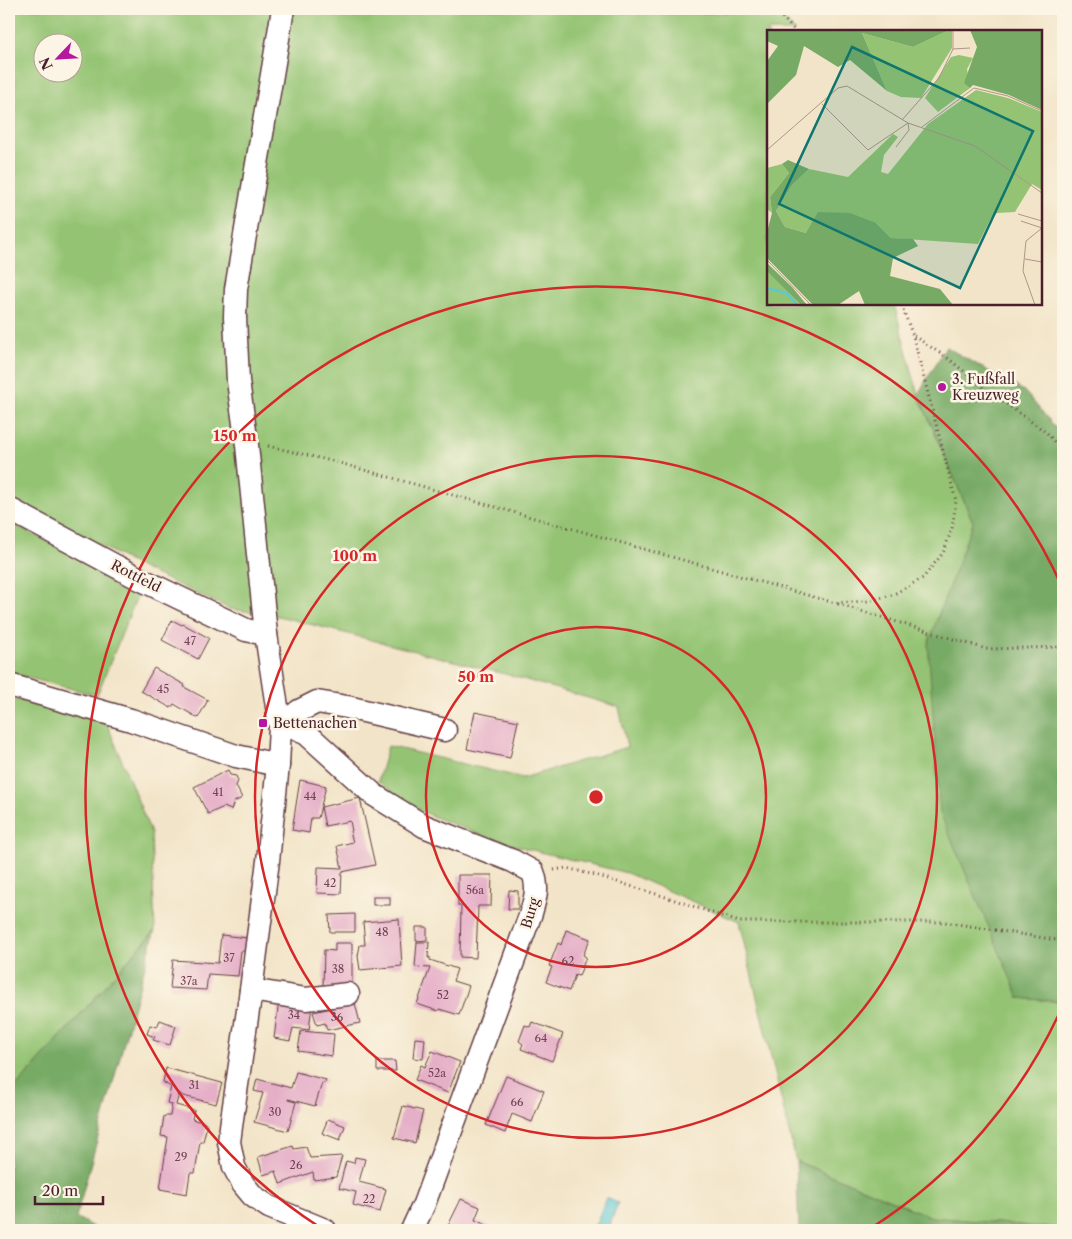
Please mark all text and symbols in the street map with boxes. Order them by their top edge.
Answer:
inset map [767,30,1042,305]
north arrow [32,32,82,82]
text: N [35,54,57,73]
place label: 3. Fußfall Kreuzweg [952,370,1019,404]
marker: 3. Fußfall Kreuzweg [936,381,948,393]
text: 150 m [213,426,257,445]
text: 100 m [333,546,377,565]
street label: Rottfeld [108,556,165,596]
house number: 47 [184,634,196,648]
text: 50 m [458,667,494,686]
house number: 45 [157,682,169,696]
place label: Bettenachen [273,714,357,732]
marker: Bettenachen [257,717,269,729]
house number: 41 [213,785,224,799]
centre of rings [587,788,605,806]
house number: 44 [304,789,316,803]
house number: 42 [324,876,336,890]
house number: 56a [466,883,484,897]
street label: Burg [517,895,543,931]
house number: 48 [376,925,388,939]
house number: 37 [223,951,235,965]
house number: 62 [562,954,574,968]
house number: 38 [332,962,344,976]
house number: 37a [180,974,198,988]
house number: 52 [437,988,449,1002]
house number: 34 [288,1008,300,1022]
house number: 36 [331,1010,344,1024]
house number: 64 [535,1031,547,1045]
house number: 52a [428,1066,446,1080]
house number: 31 [189,1078,200,1092]
house number: 66 [511,1095,524,1109]
house number: 30 [268,1105,282,1119]
house number: 29 [175,1150,187,1164]
house number: 26 [290,1158,303,1172]
scale bar [35,1174,102,1206]
text: 20 m [42,1181,78,1200]
house number: 22 [363,1192,375,1206]

